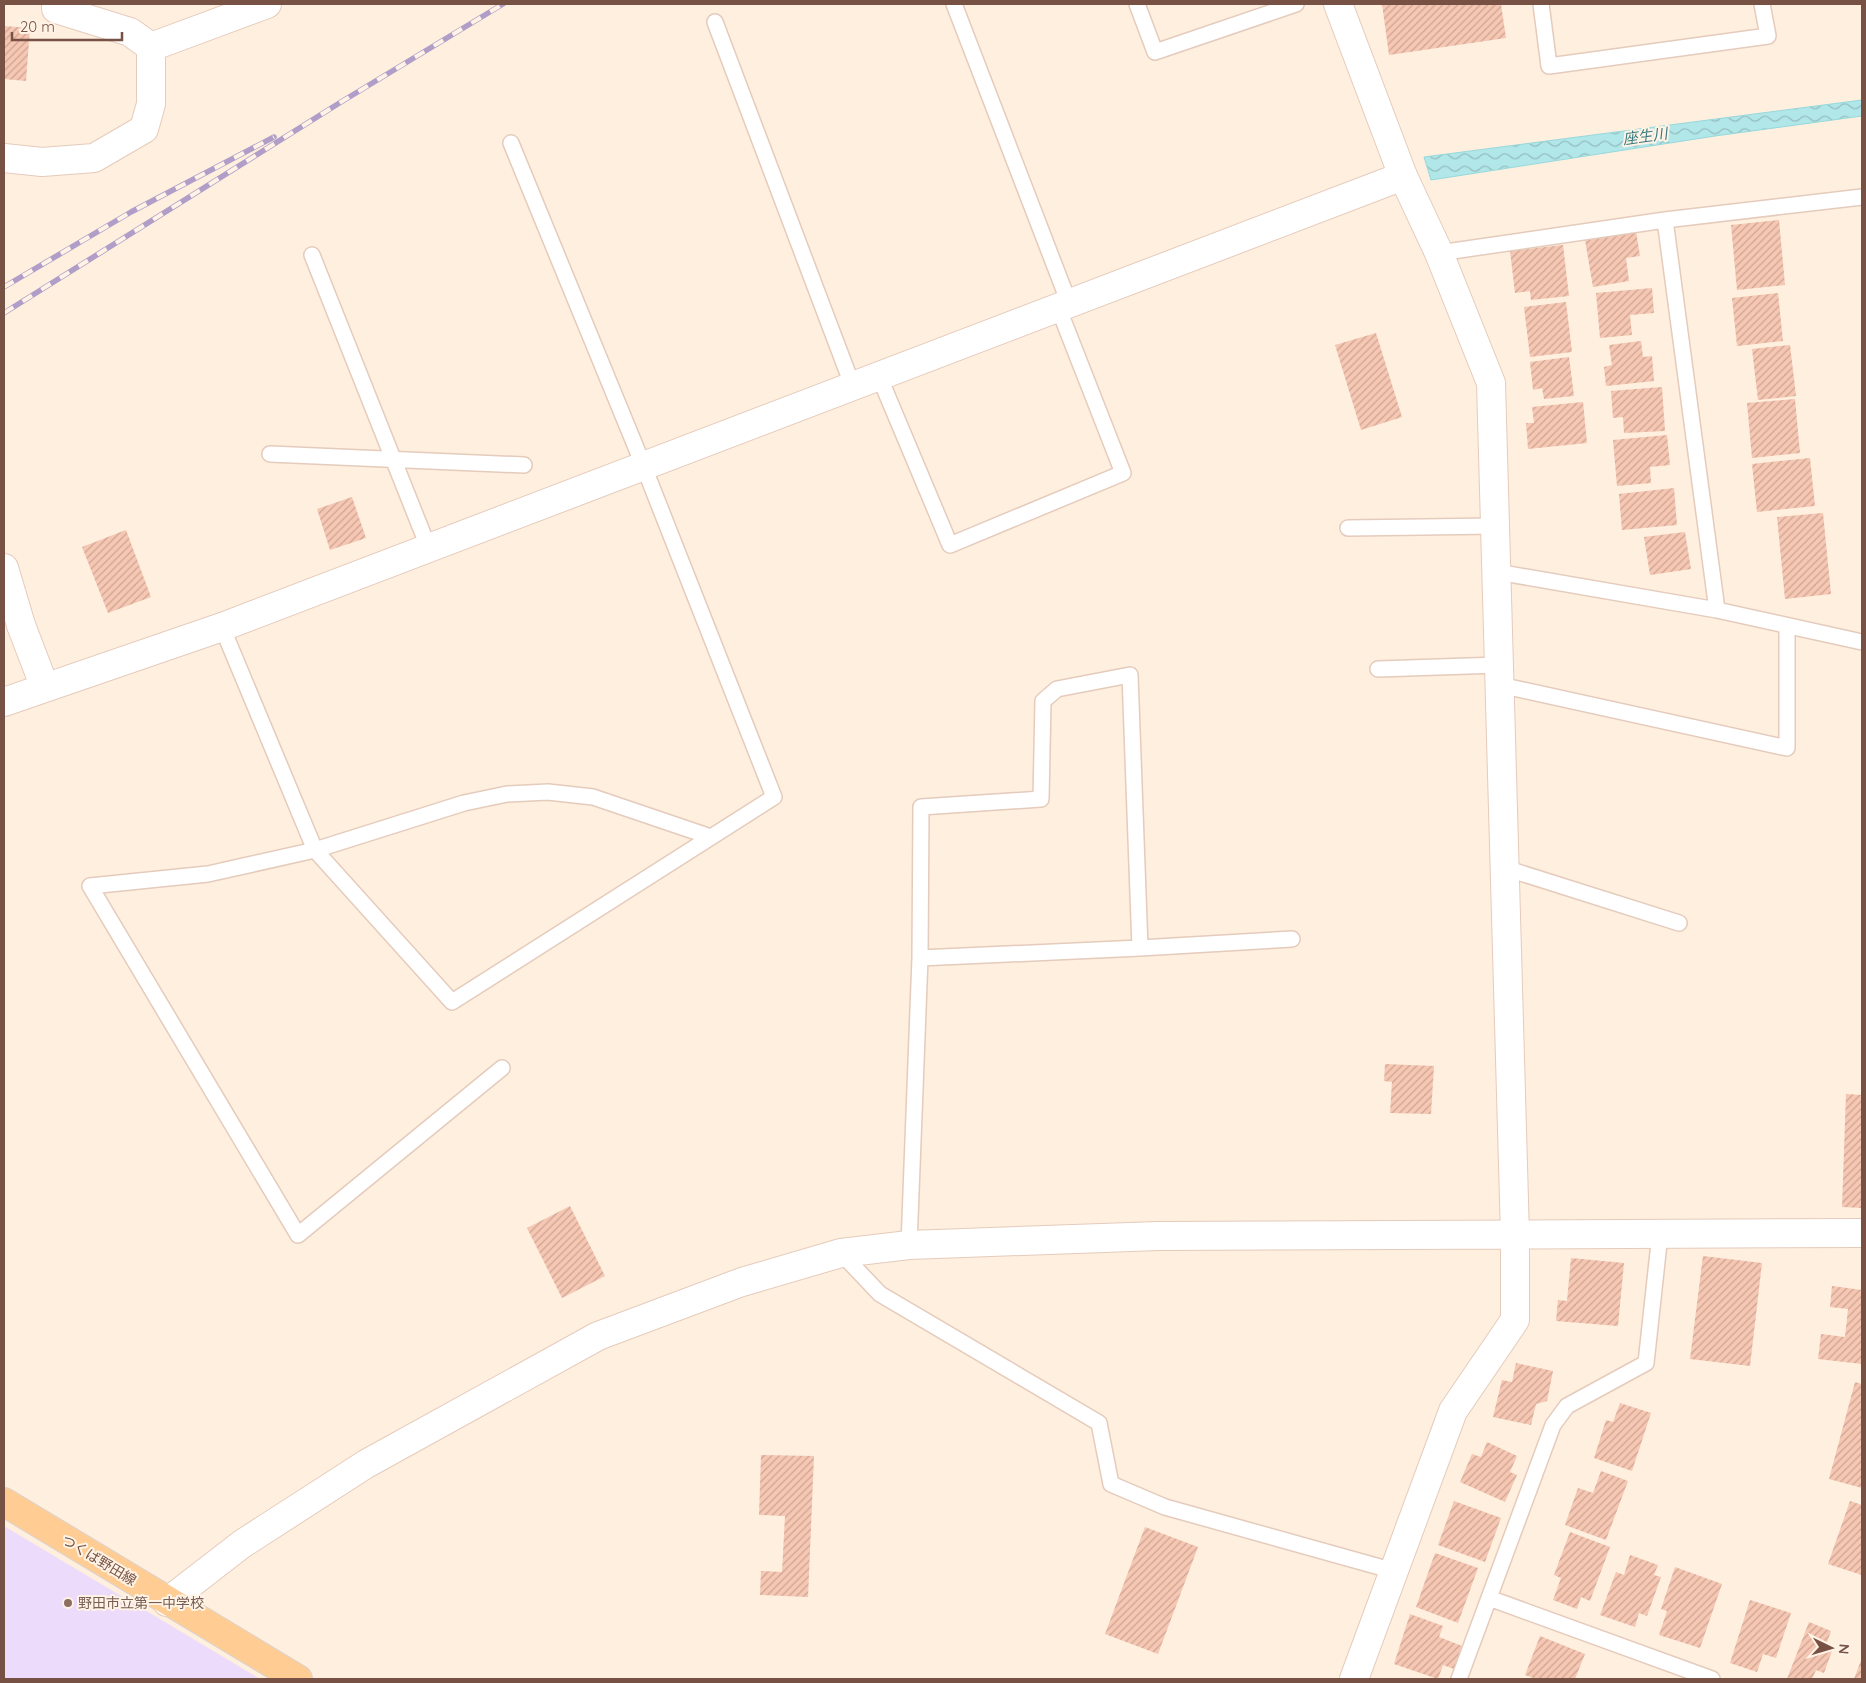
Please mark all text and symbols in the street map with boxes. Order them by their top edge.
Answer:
scale bar [12,10,122,42]
text: 20 m [20,17,55,36]
water label: 座生川 [1621,123,1671,149]
street label: つくば野田線 [58,1531,140,1589]
place label: 野田市立第一中学校 [78,1594,204,1612]
marker: 野田市立第一中学校 [62,1597,74,1609]
north arrow [1806,1623,1856,1673]
text: N [1835,1643,1853,1655]

